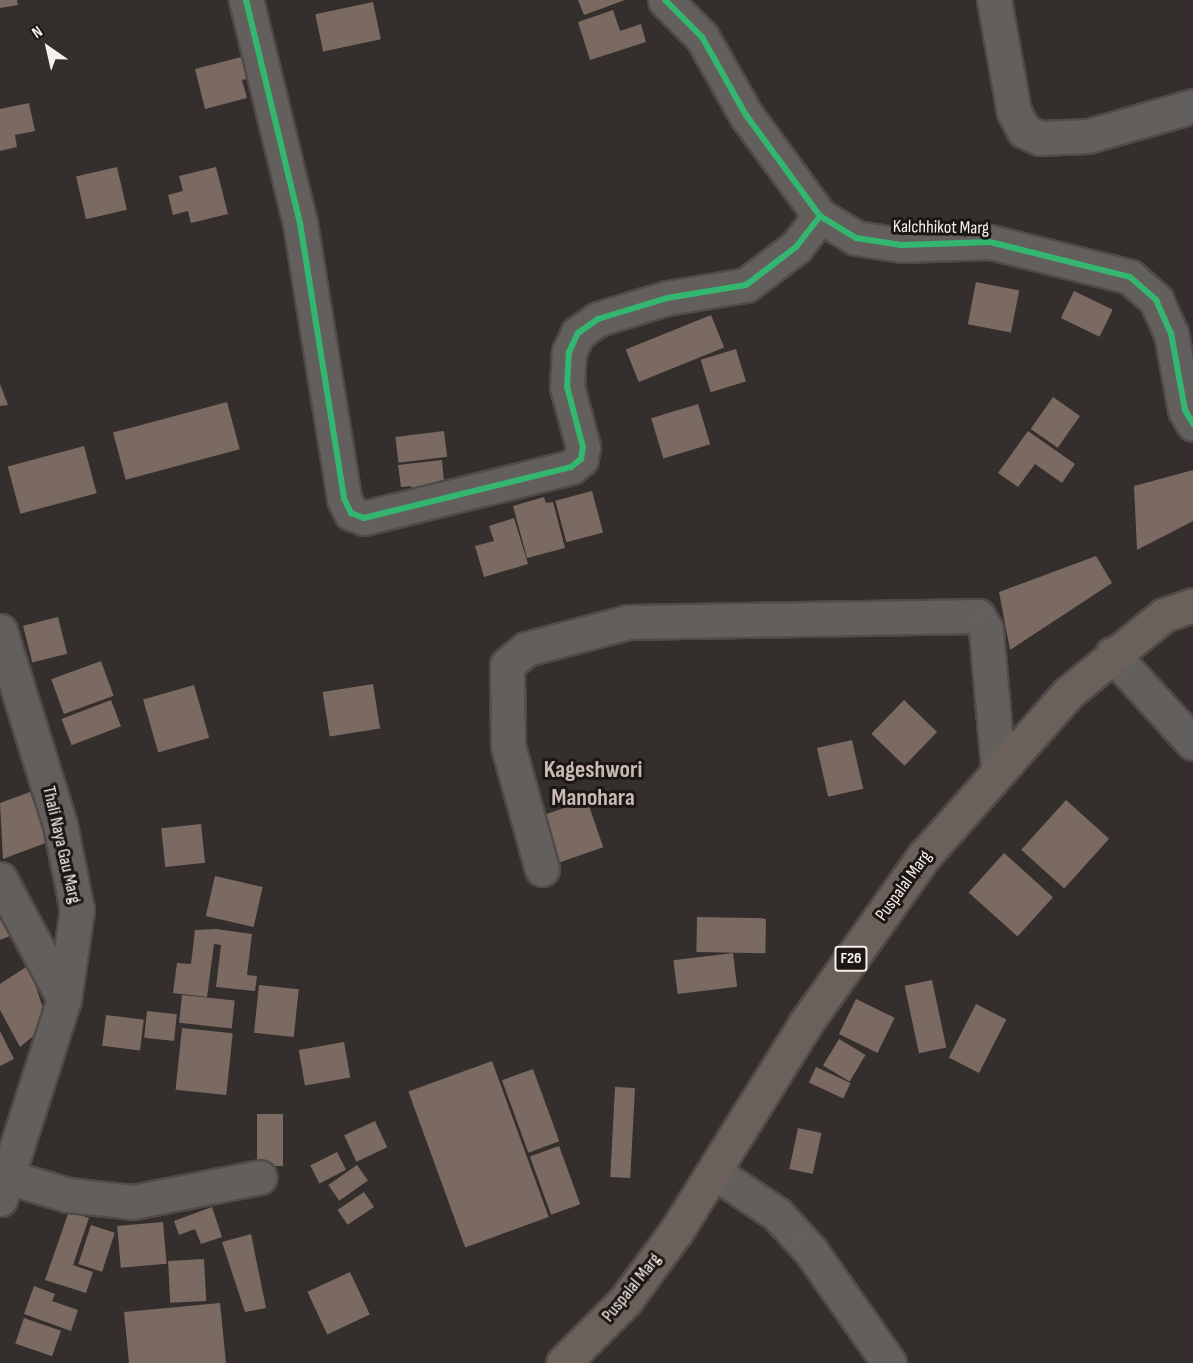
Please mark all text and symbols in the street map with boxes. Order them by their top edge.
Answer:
north arrow [18,18,78,78]
text: N [29,22,47,43]
street label: Kalchhikot Marg [893,216,989,240]
district label: Kageshwori Manohara [544,756,642,812]
street label: Thali Naya Gau Marg [37,784,85,906]
street label: Puspalal Marg [871,847,937,925]
road number: F26 [833,946,869,972]
street label: Puspalal Marg [598,1249,666,1327]

